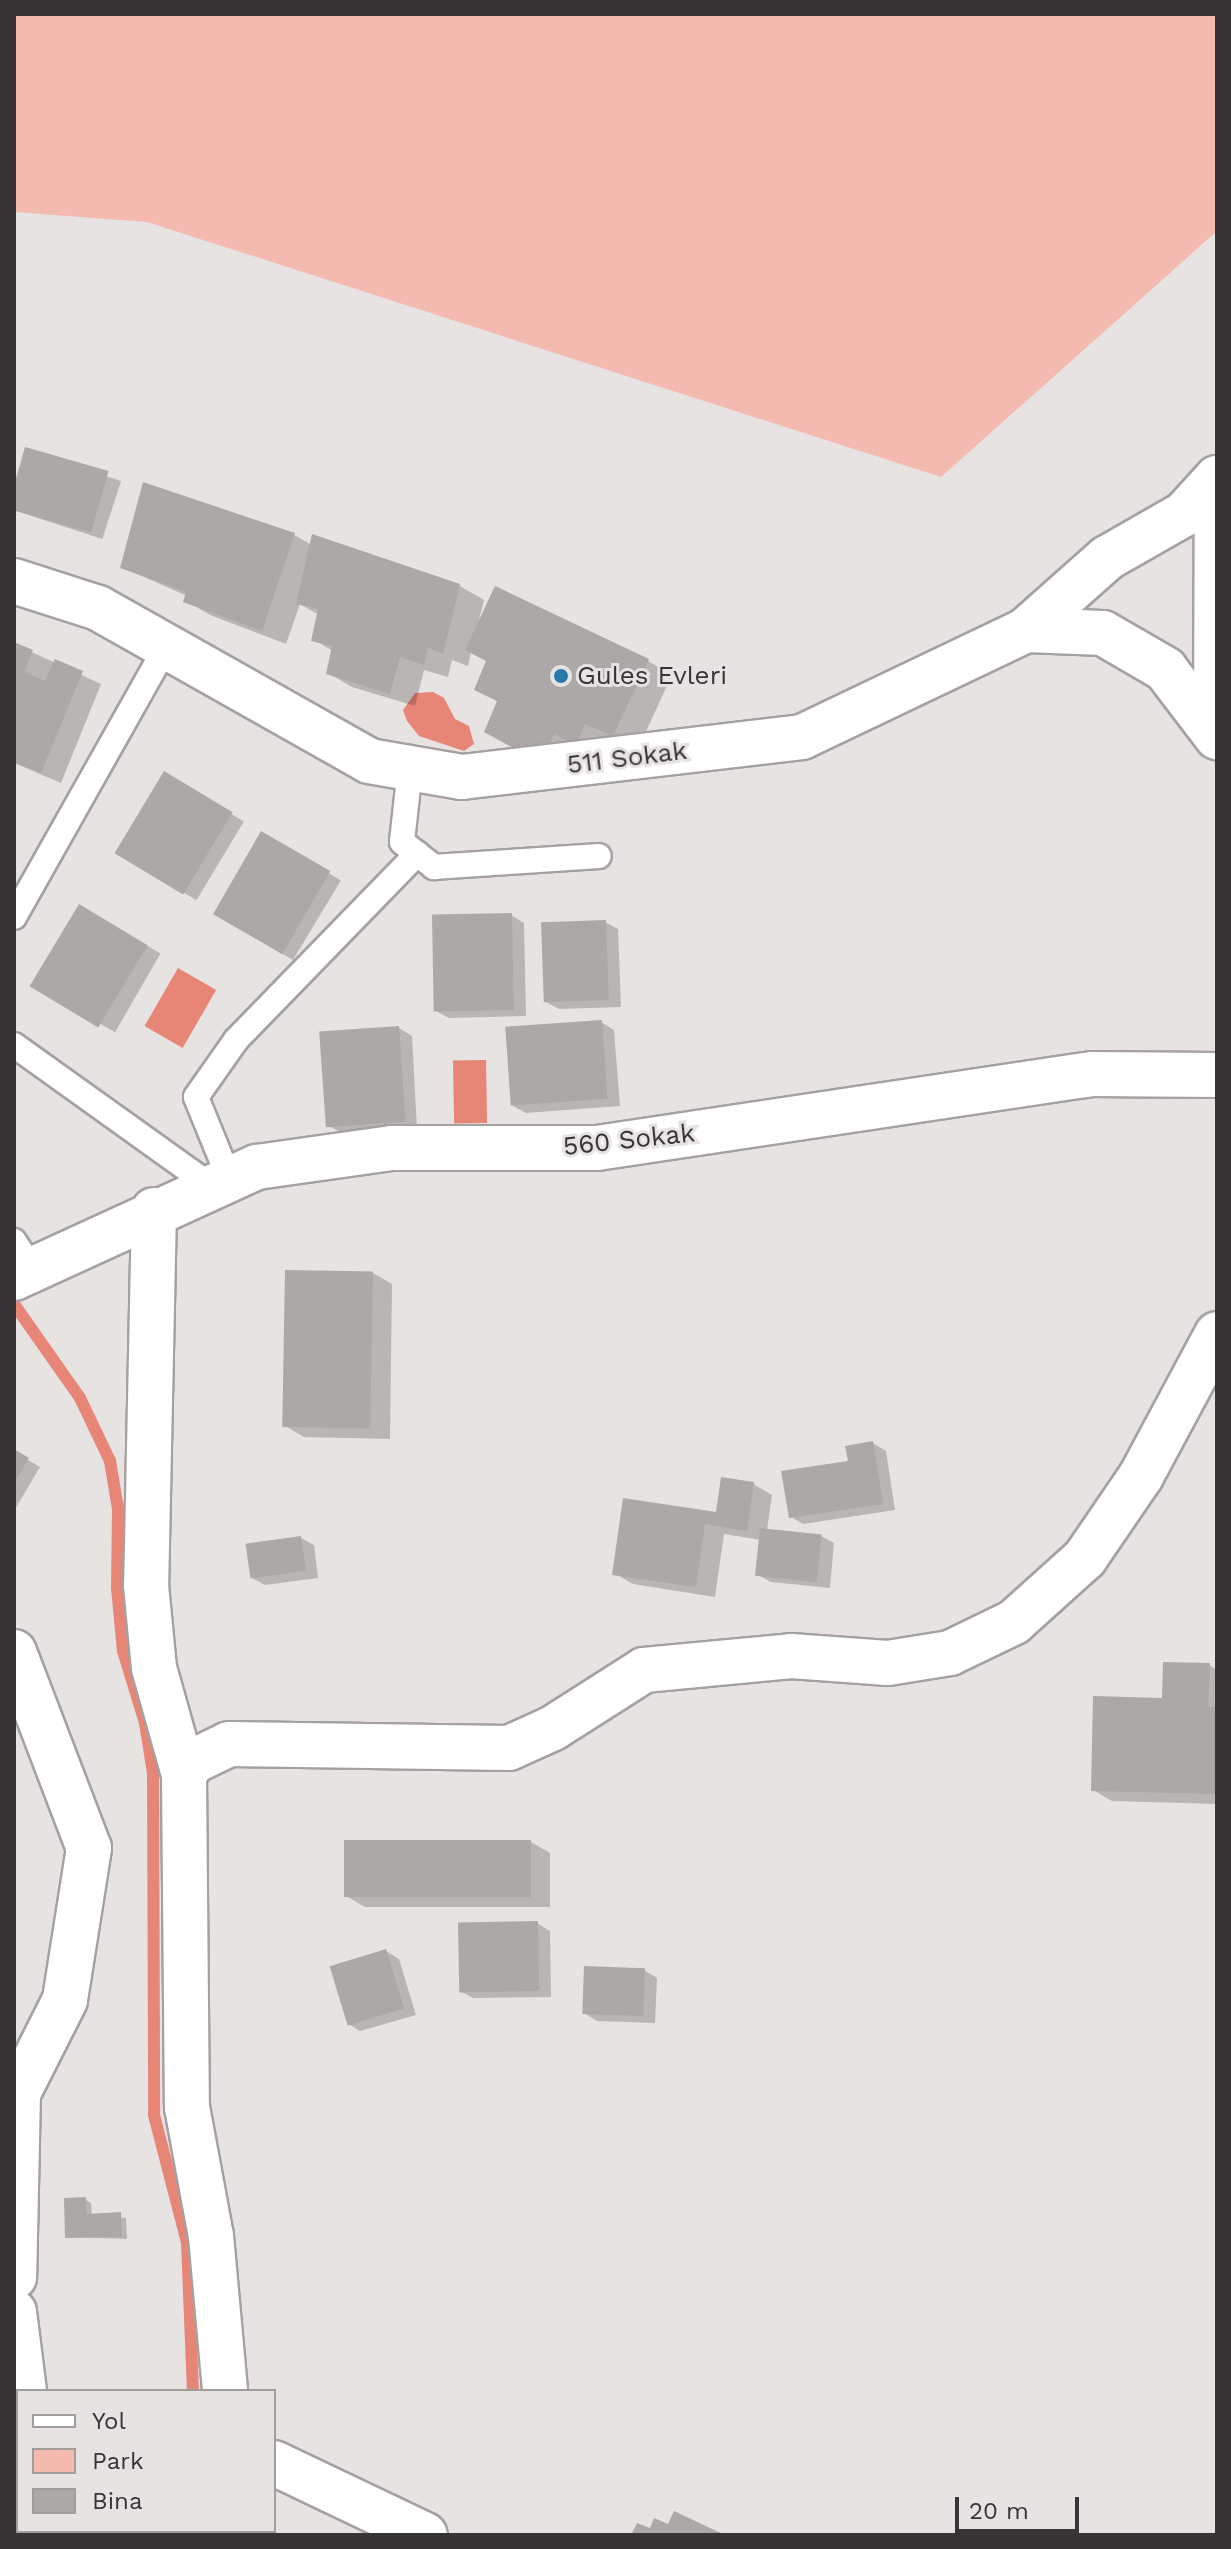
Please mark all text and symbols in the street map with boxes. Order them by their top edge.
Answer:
place label: Gules Evleri [577,660,727,692]
marker: Gules Evleri [552,667,570,685]
street label: 511 Sokak [565,735,689,781]
street label: 560 Sokak [562,1118,696,1162]
legend [16,2389,276,2533]
text: Yol [92,2407,126,2435]
text: Park [92,2447,144,2475]
scale bar [959,2481,1083,2531]
text: Bina [92,2487,143,2515]
text: 20 m [969,2497,1029,2525]

